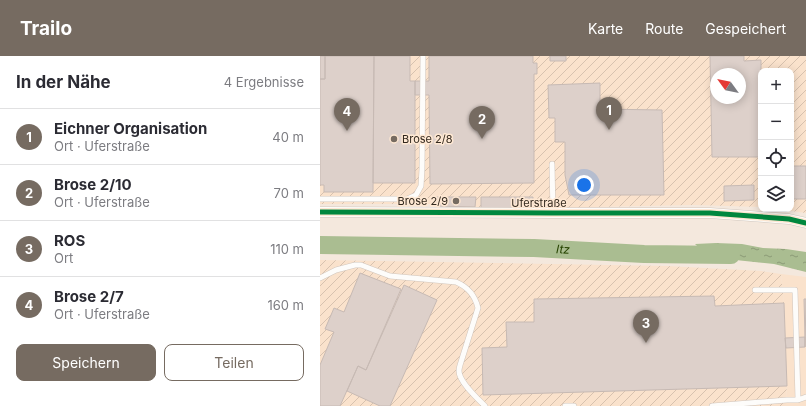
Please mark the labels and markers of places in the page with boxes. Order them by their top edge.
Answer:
pin: 1 [596,97,622,130]
pin: 4 [334,98,360,131]
pin: 2 [469,106,495,139]
place label: Brose 2/8 [402,132,453,146]
marker: Brose 2/8 [389,134,399,144]
place label: Brose 2/9 [397,194,448,208]
marker: Brose 2/9 [451,196,461,206]
pin: 3 [633,310,659,343]

